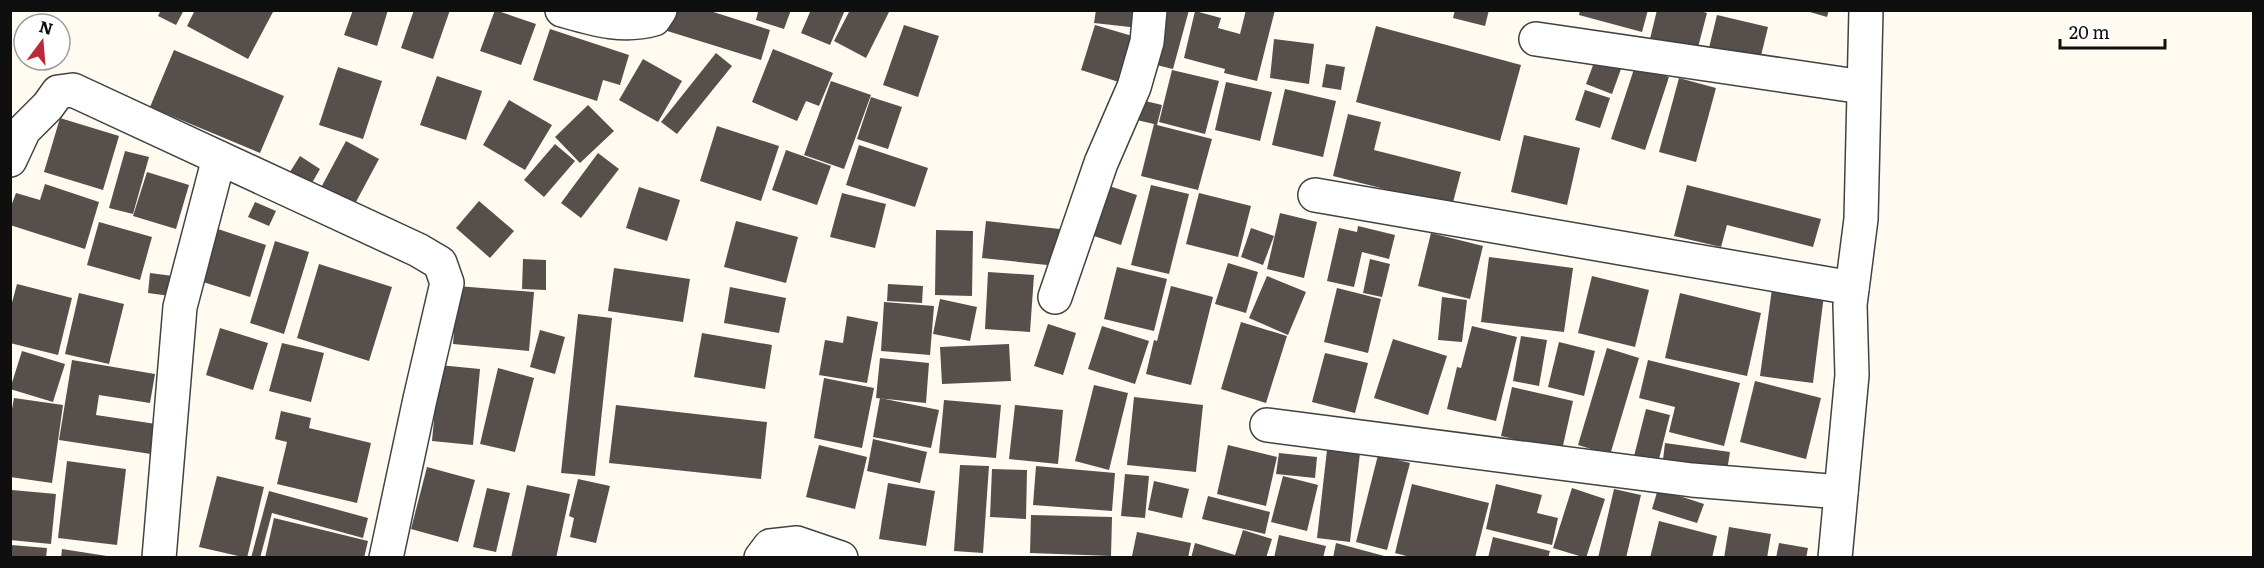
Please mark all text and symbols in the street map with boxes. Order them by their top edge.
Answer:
north arrow [12,12,72,72]
scale bar [2060,12,2165,50]
text: N [37,13,56,40]
text: 20 m [2069,18,2110,45]

